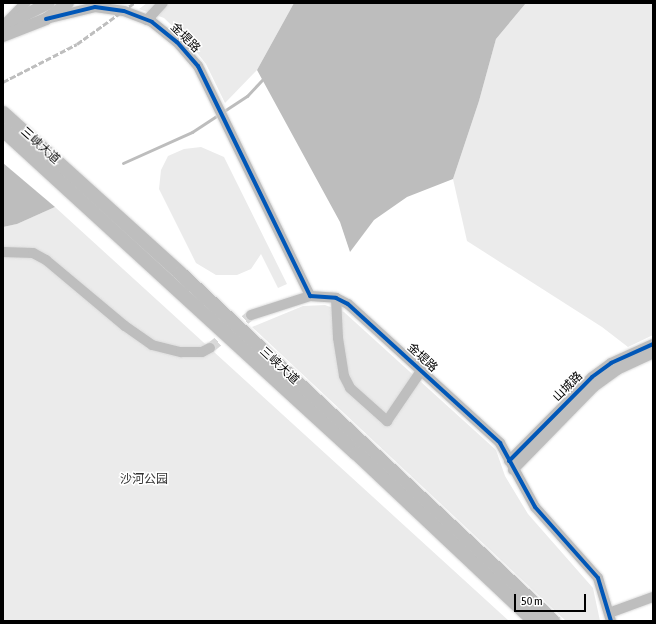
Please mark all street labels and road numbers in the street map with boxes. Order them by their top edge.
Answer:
street label: 金堤路 [167,20,203,56]
street label: 三峡大道 [17,125,63,167]
street label: 金堤路 [404,340,440,376]
street label: 三峡大道 [257,344,301,388]
street label: 山城路 [550,369,586,405]

